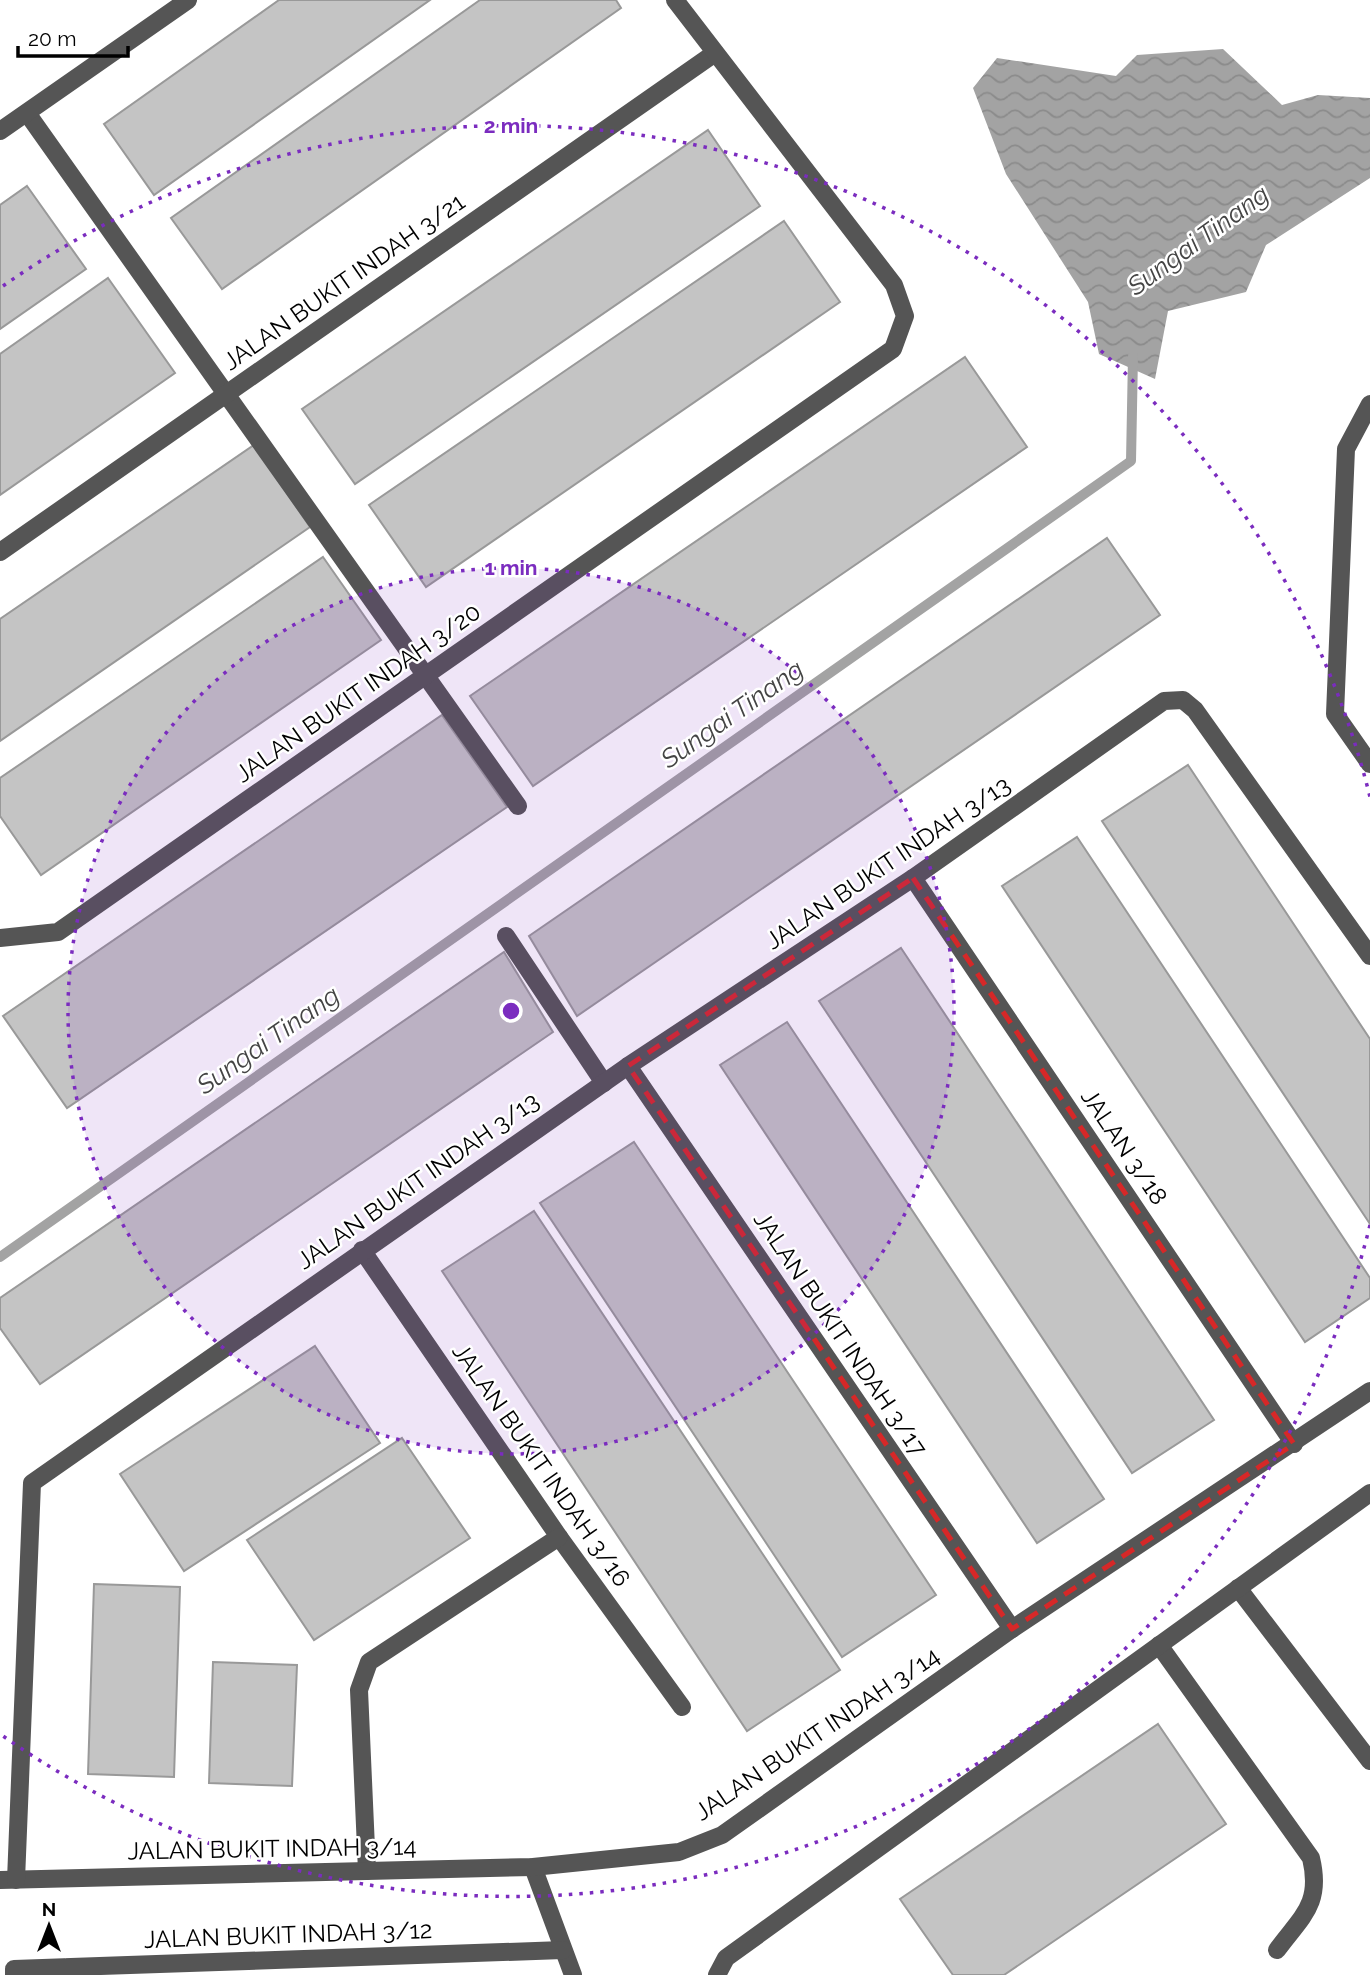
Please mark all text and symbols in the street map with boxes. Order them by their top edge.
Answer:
scale bar [18,14,128,58]
text: 20 m [28,26,76,51]
text: 2 min [484,113,538,138]
water label: Sungai Tinang [1121,179,1274,302]
street label: JALAN BUKIT INDAH 3/21 [217,187,470,376]
text: 1 min [484,555,538,580]
street label: JALAN BUKIT INDAH 3/20 [229,597,486,788]
water label: Sungai Tinang [654,654,809,775]
street label: JALAN BUKIT INDAH 3/13 [760,770,1016,955]
water label: Sungai Tinang [190,980,345,1101]
centre of rings [499,999,523,1023]
street label: JALAN 3/18 [1075,1083,1174,1210]
street label: JALAN BUKIT INDAH 3/13 [291,1086,544,1275]
street label: JALAN BUKIT INDAH 3/17 [748,1206,933,1462]
street label: JALAN BUKIT INDAH 3/16 [446,1337,637,1592]
street label: JALAN BUKIT INDAH 3/14 [689,1641,945,1826]
street label: JALAN BUKIT INDAH 3/14 [127,1831,417,1866]
north arrow [14,1891,84,1961]
text: N [42,1898,56,1920]
street label: JALAN BUKIT INDAH 3/12 [143,1915,433,1954]

